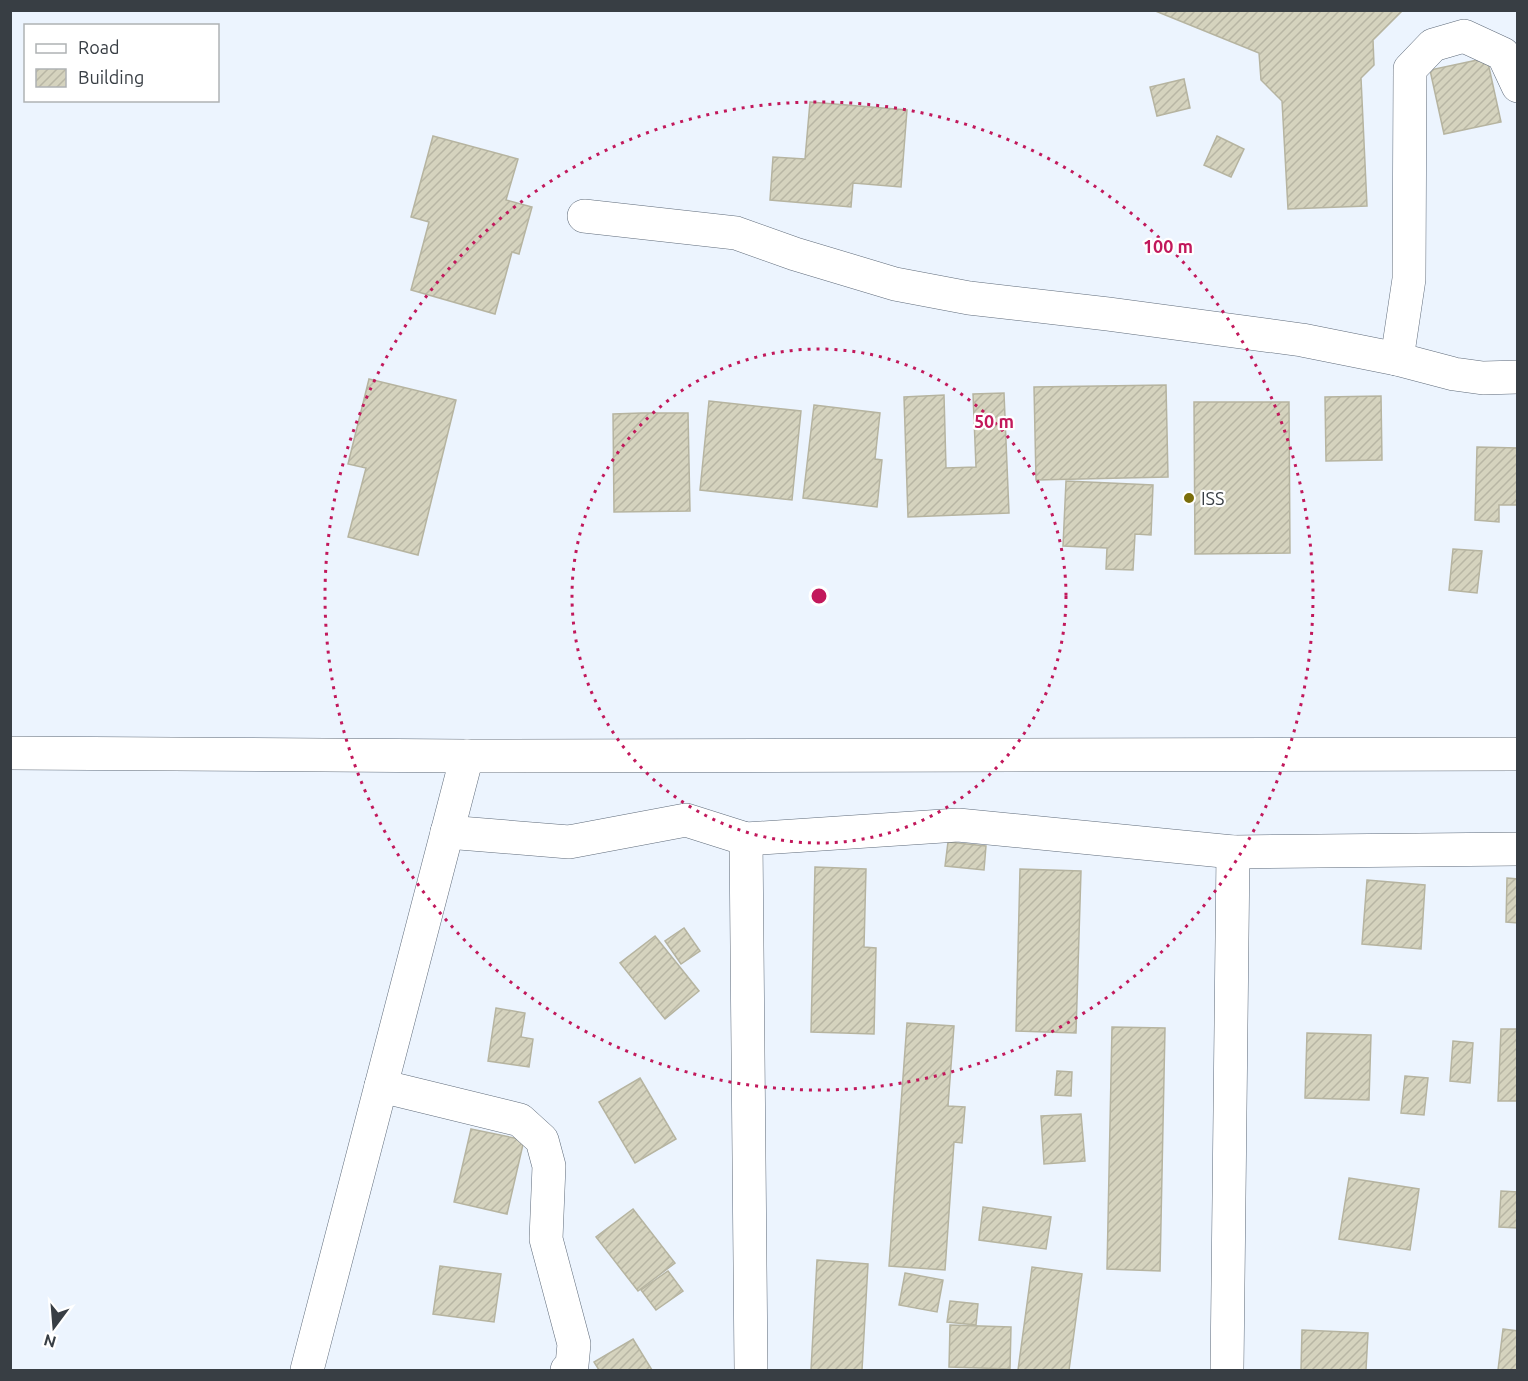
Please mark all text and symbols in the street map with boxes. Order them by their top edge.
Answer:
legend [24,24,219,102]
text: Road [78,37,120,57]
text: Building [78,67,144,87]
text: 100 m [1143,236,1193,256]
text: 50 m [974,411,1014,431]
place label: ISS [1201,488,1224,508]
marker: ISS [1182,491,1196,505]
centre of rings [809,586,829,606]
north arrow [24,1297,84,1357]
text: N [42,1331,58,1352]

